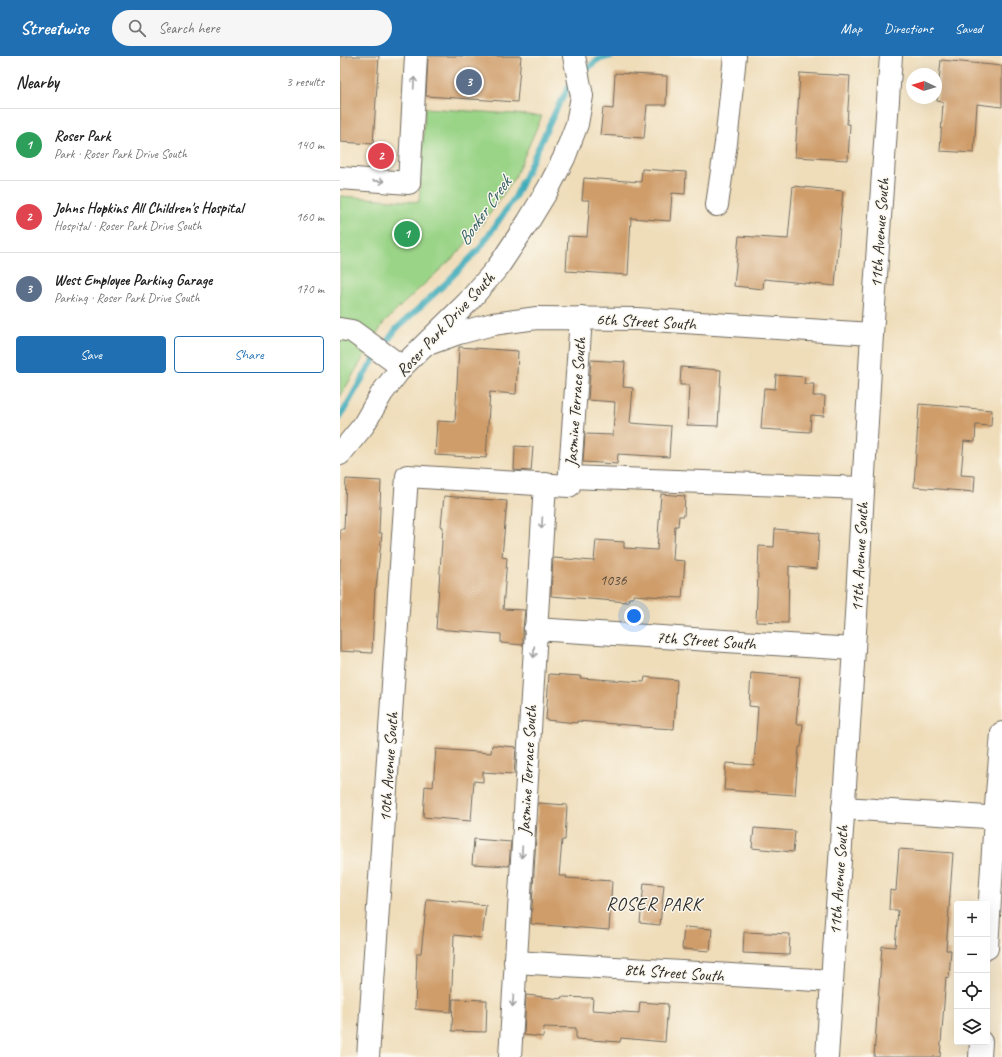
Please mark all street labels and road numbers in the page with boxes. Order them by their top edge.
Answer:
street label: 11th Avenue South [865,176,894,289]
street label: Roser Park Drive South [392,267,500,381]
street label: 6th Street South [596,308,698,335]
street label: Jasmine Terrace South [560,335,591,468]
street label: 11th Avenue South [846,500,873,612]
street label: 7th Street South [655,627,758,655]
street label: Jasmine Terrace South [514,703,541,836]
street label: 10th Avenue South [374,710,403,823]
street label: 11th Avenue South [824,823,853,936]
street label: 8th Street South [623,959,726,987]

